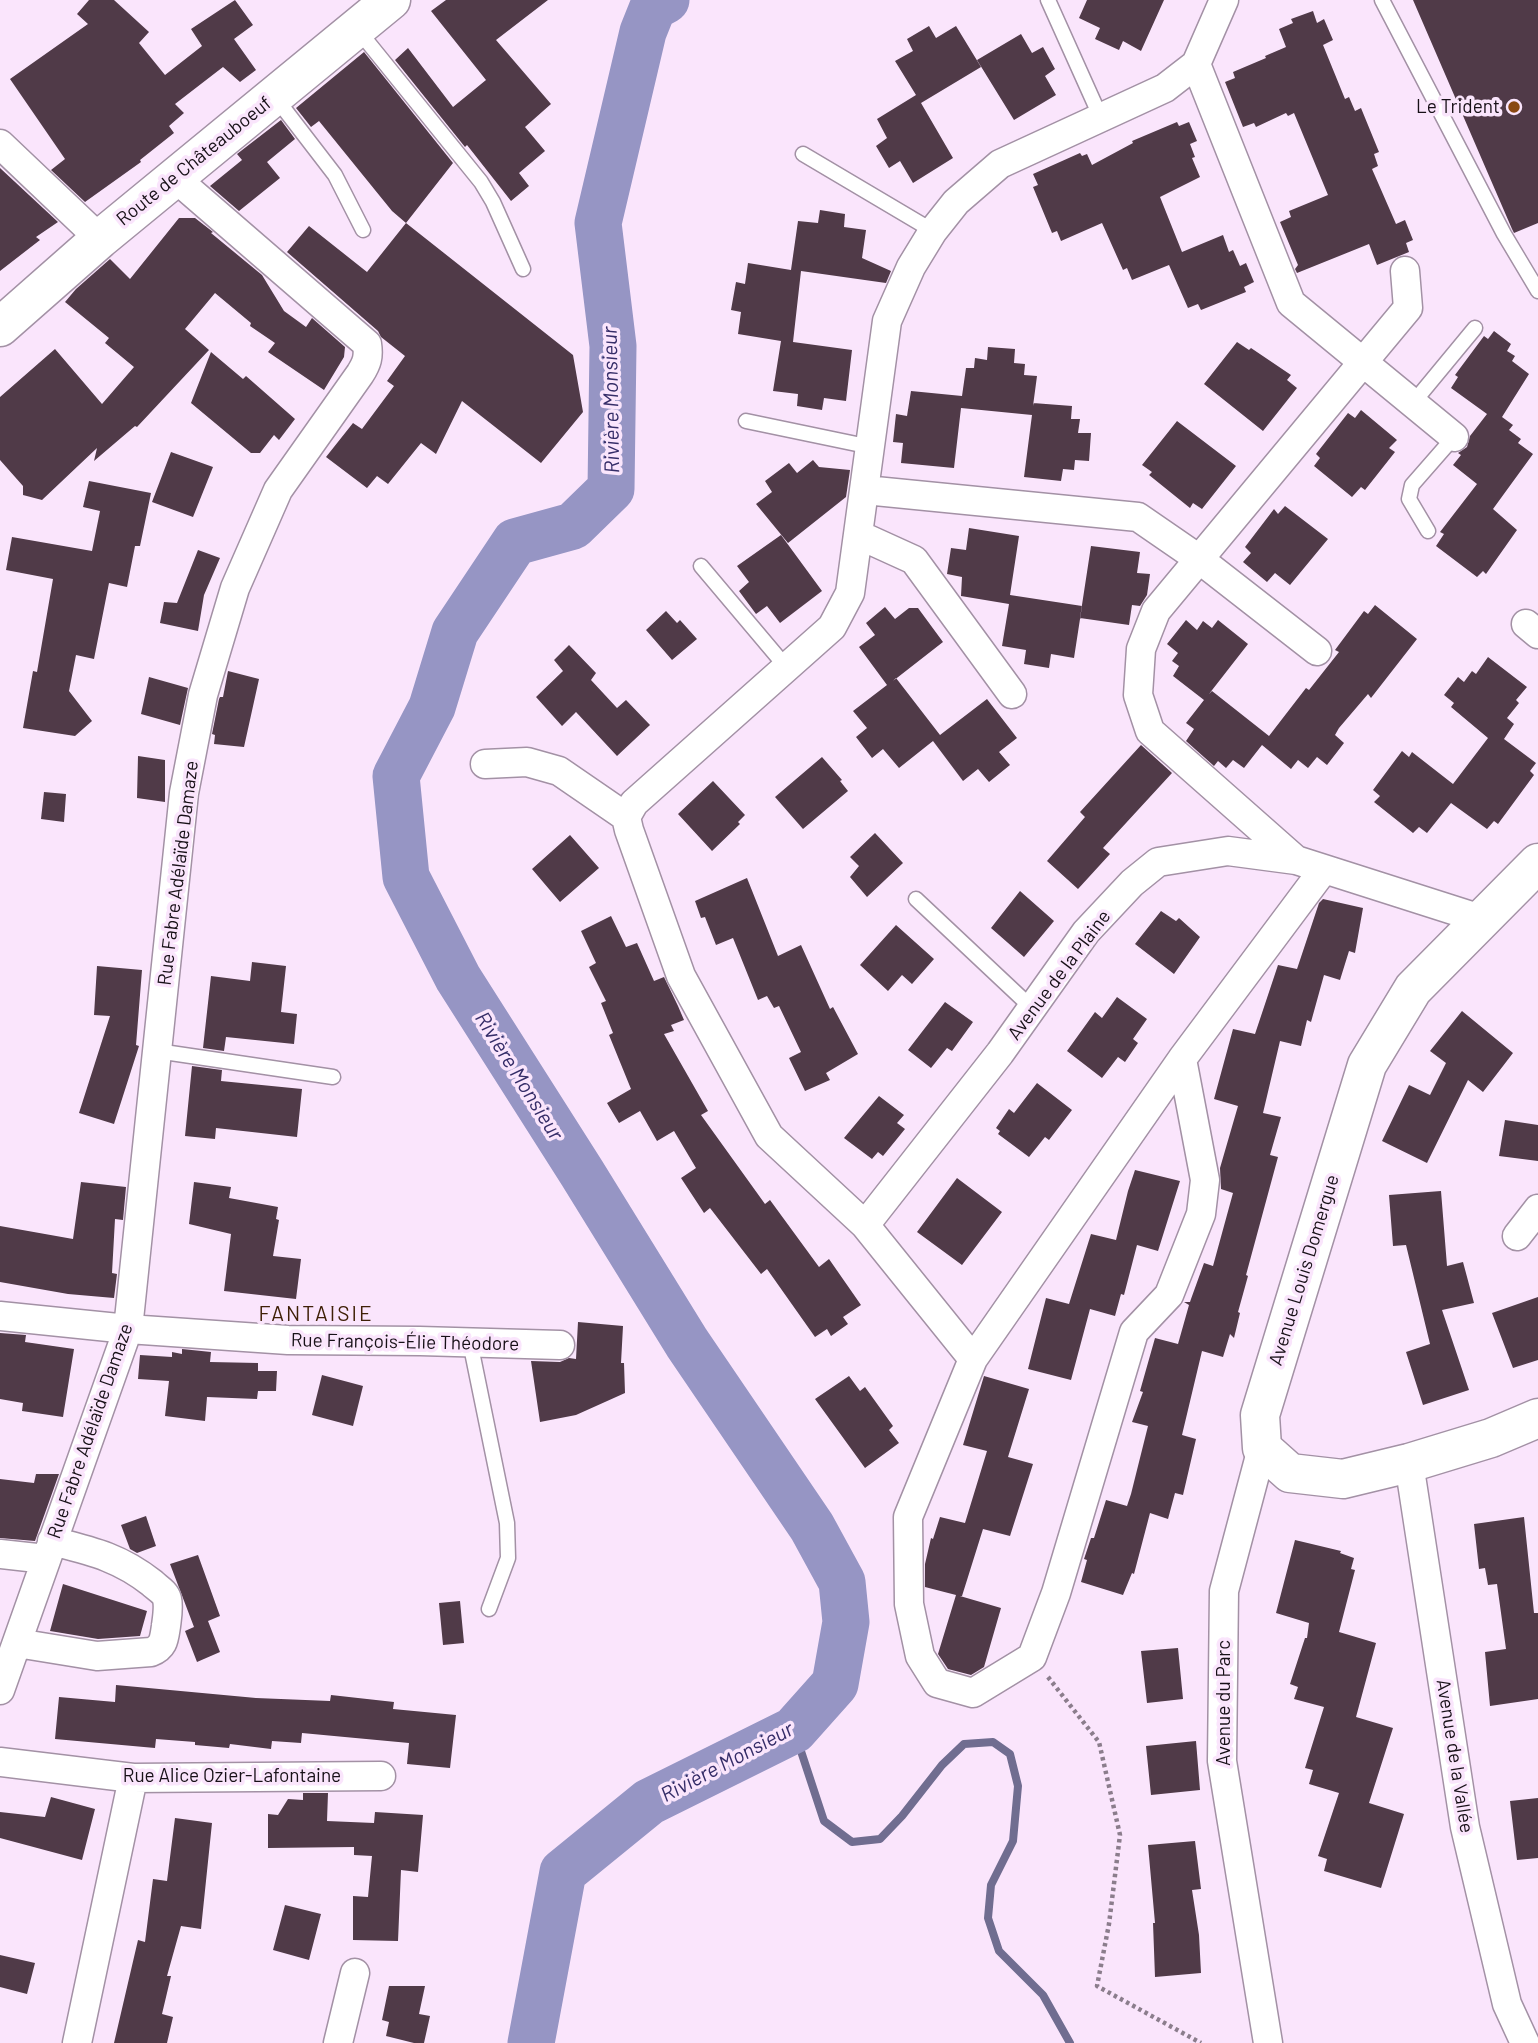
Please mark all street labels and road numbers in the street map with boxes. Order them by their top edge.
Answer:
street label: Route de Châteauboeuf [112,92,276,230]
street label: Rue Fabre Adélaïde Damaze [153,759,203,987]
street label: Avenue de la Plaine [1003,906,1115,1044]
street label: Avenue Louis Domergue [1264,1172,1344,1368]
street label: Rue Fabre Adélaïde Damaze [42,1320,138,1542]
street label: Rue François-Élie Théodore [291,1329,519,1355]
street label: Avenue du Parc [1213,1640,1235,1766]
street label: Avenue de la Vallée [1432,1678,1478,1834]
street label: Rue Alice Ozier-Lafontaine [123,1765,341,1787]

